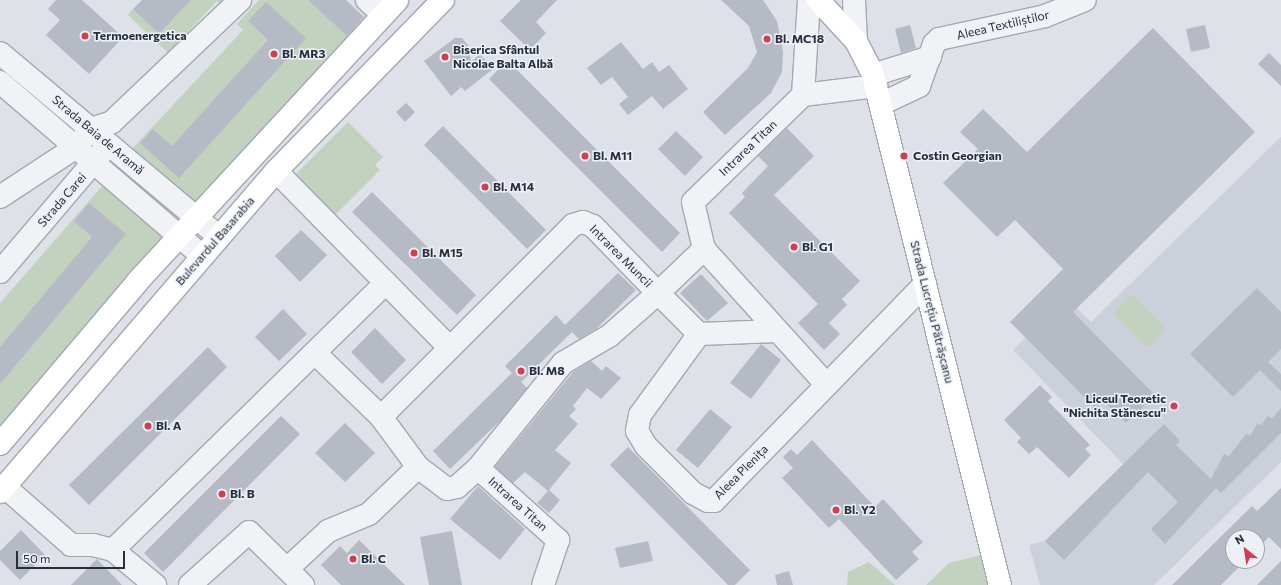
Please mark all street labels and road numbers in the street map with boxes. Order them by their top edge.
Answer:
street label: Aleea Textiliștilor [955,7,1051,43]
street label: Strada Baia de Aramă [49,92,147,178]
street label: Intrarea Titan [716,117,780,179]
street label: Strada Carei [35,170,89,230]
street label: Bulevardul Basarabia [173,194,257,288]
street label: Intrarea Muncii [587,222,655,290]
street label: Strada Lucrețiu Pătrășcanu [907,239,957,385]
street label: Aleea Plenița [711,442,771,502]
street label: Intrarea Titan [486,474,550,534]

